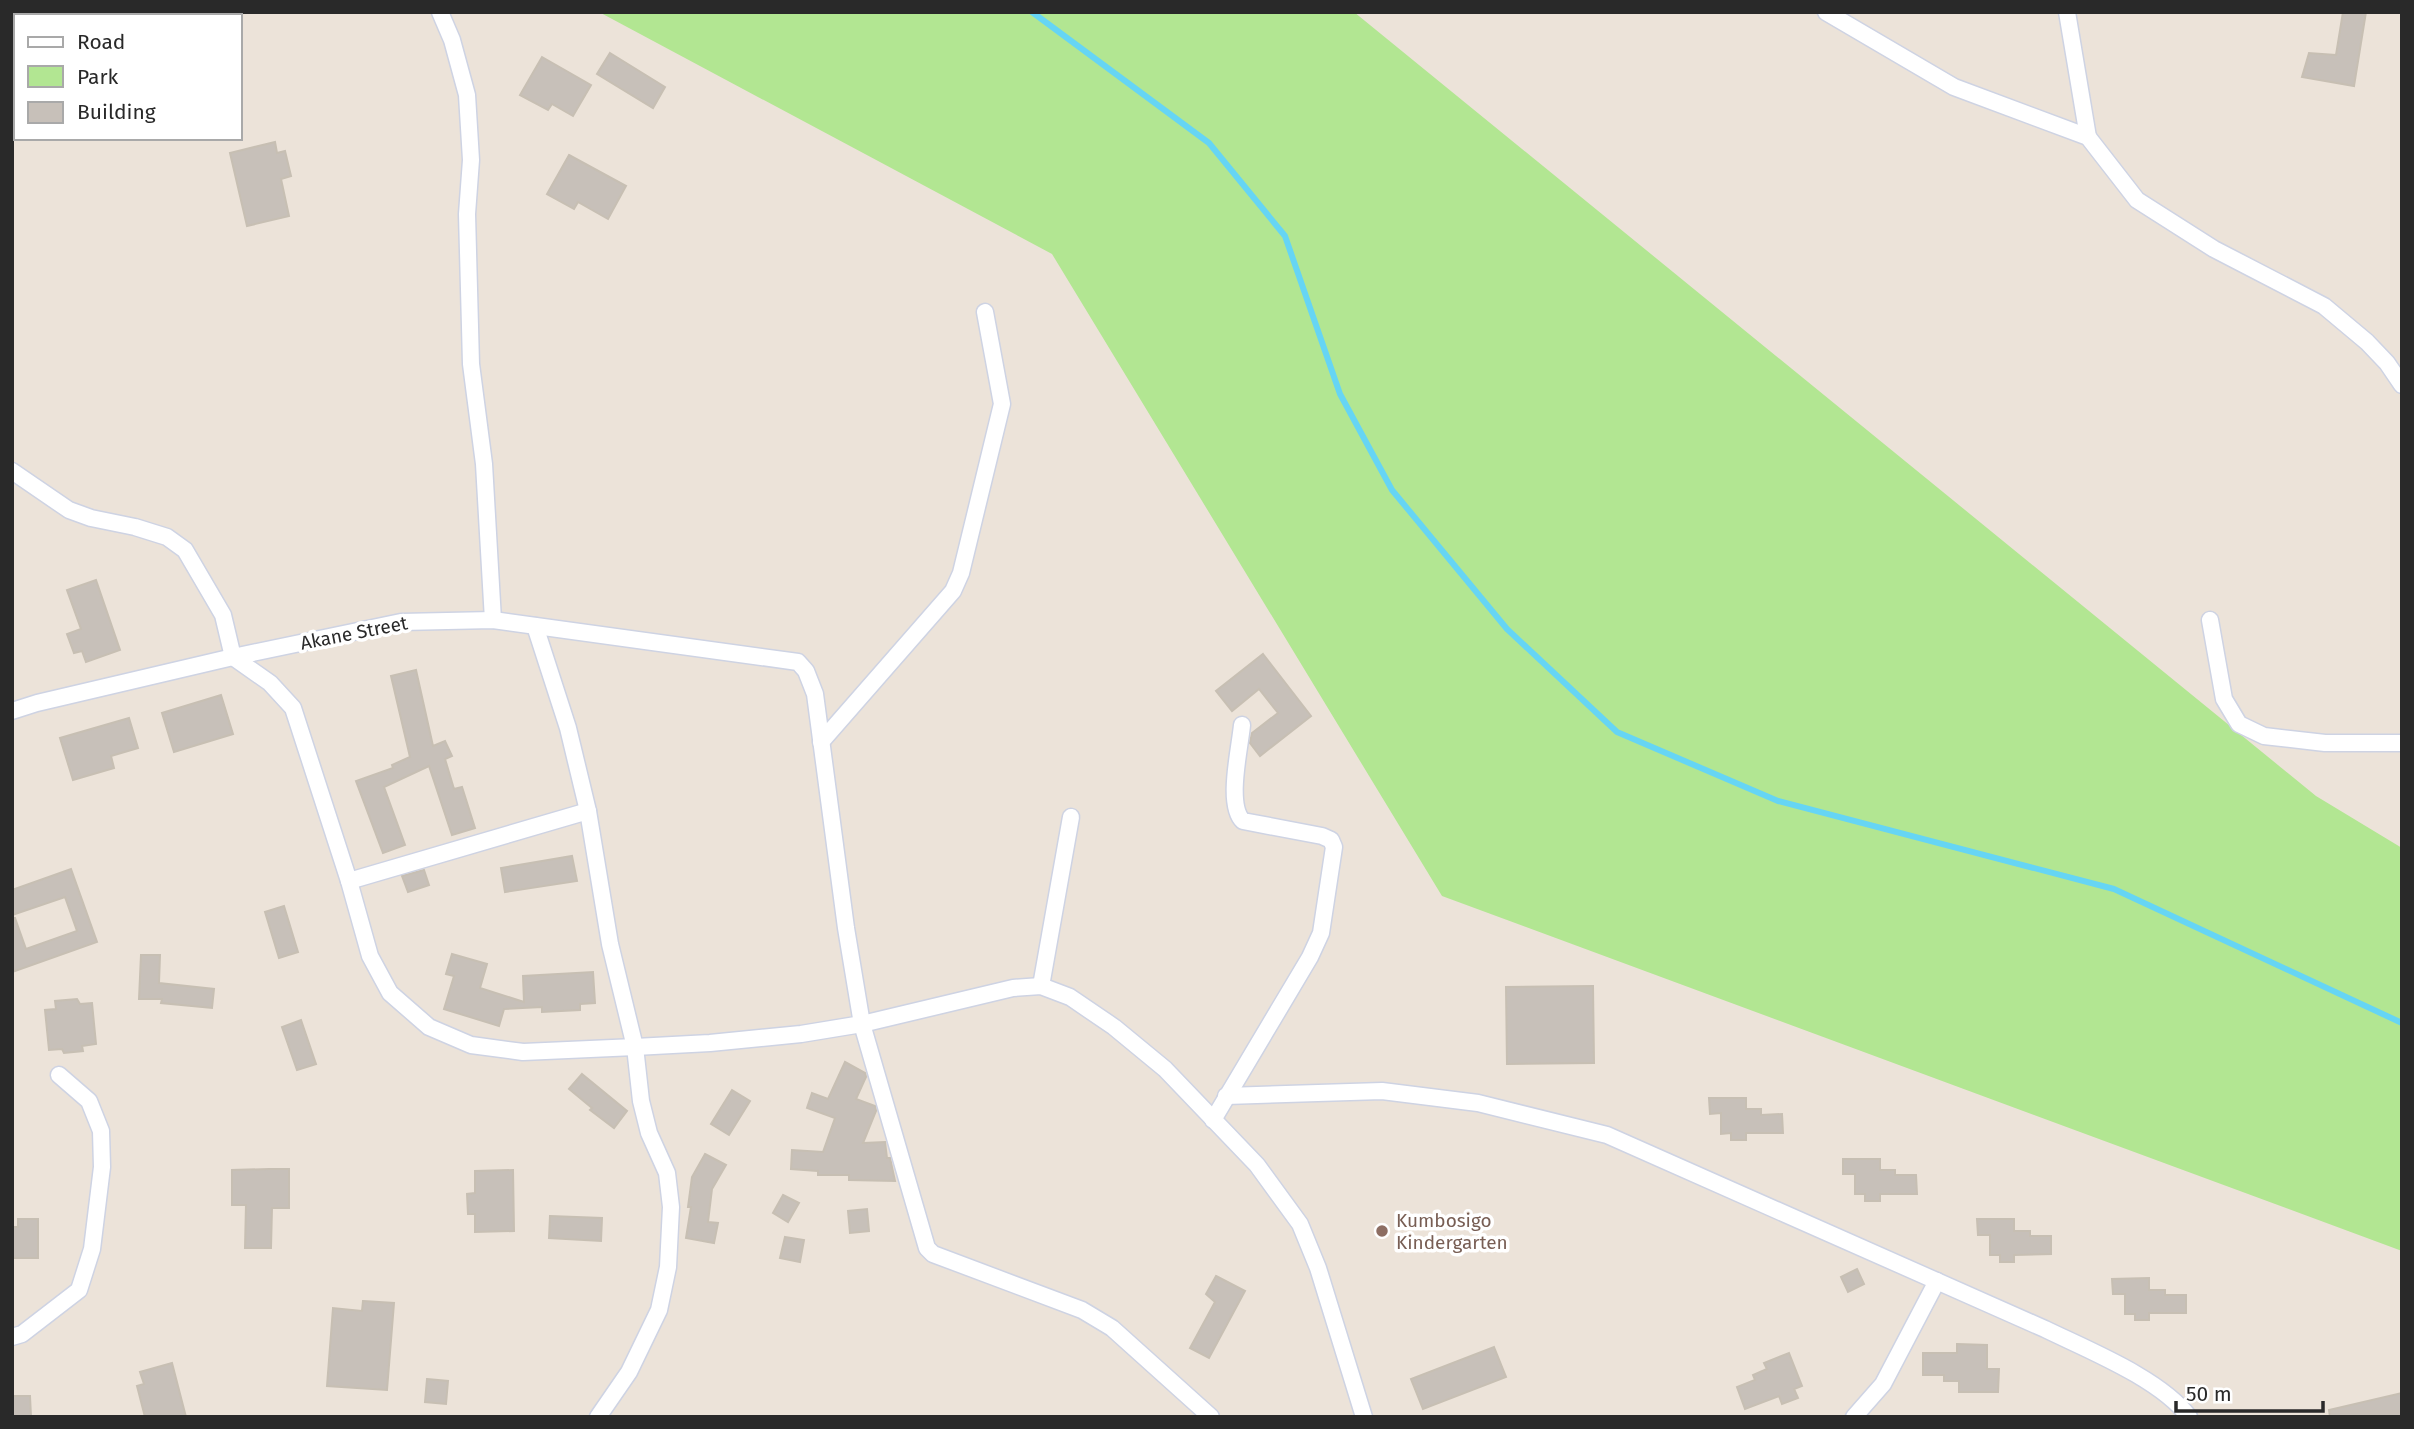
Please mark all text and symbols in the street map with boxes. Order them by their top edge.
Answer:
legend [14,14,242,140]
text: Road [77,29,125,55]
text: Park [77,64,119,90]
text: Building [77,99,156,125]
street label: Akane Street [298,611,410,655]
place label: Kumbosigo Kindergarten [1396,1209,1508,1254]
marker: Kumbosigo Kindergarten [1374,1223,1390,1239]
scale bar [2176,1370,2323,1414]
text: 50 m [2186,1381,2232,1407]

